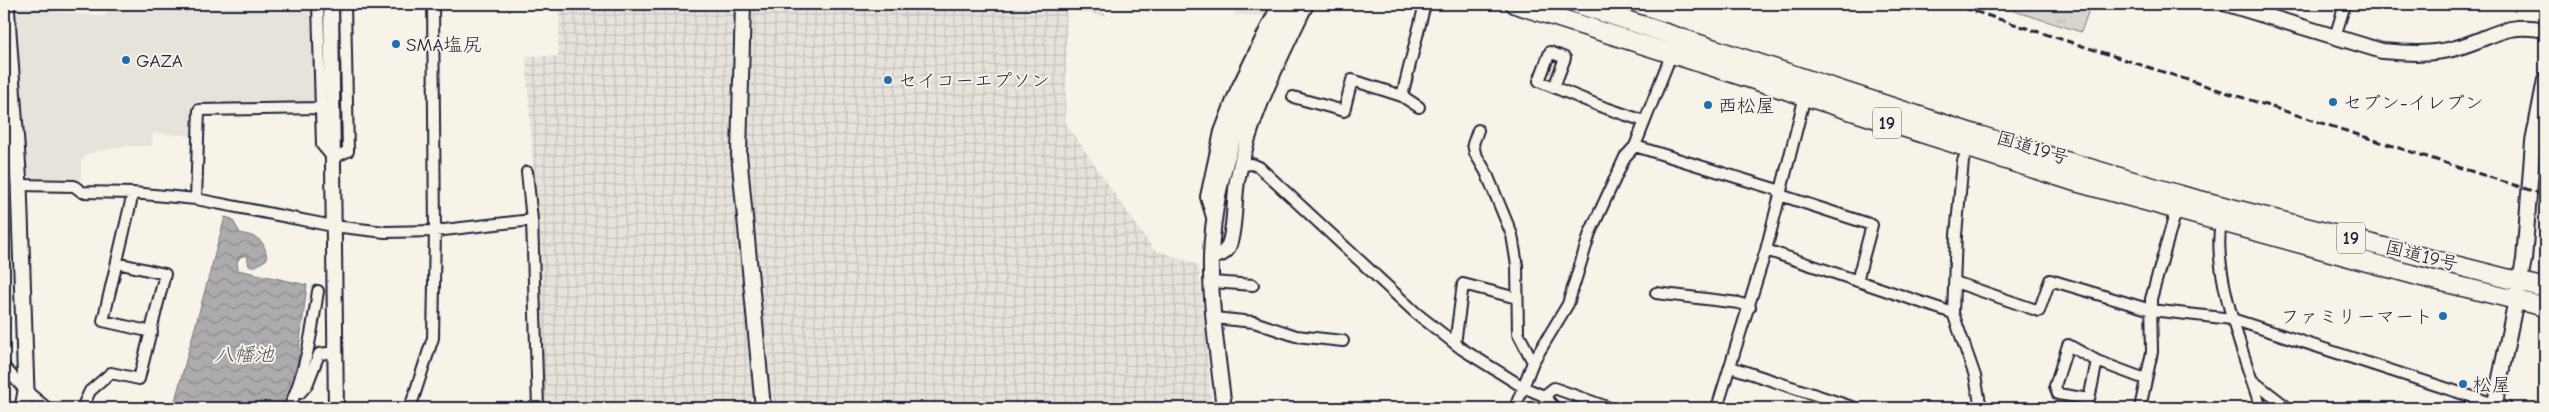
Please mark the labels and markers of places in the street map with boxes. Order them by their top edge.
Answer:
place label: SMA塩尻 [406,34,481,56]
marker: SMA塩尻 [390,38,402,50]
place label: GAZA [136,50,183,72]
marker: GAZA [120,54,132,66]
place label: セイコーエプソン [898,70,1050,92]
marker: セイコーエプソン [882,74,894,86]
place label: セブン-イレブン [2343,92,2484,114]
place label: 西松屋 [1718,95,1775,117]
marker: セブン-イレブン [2327,96,2339,108]
marker: 西松屋 [1702,99,1714,111]
place label: ファミリーマート [2281,306,2433,328]
marker: ファミリーマート [2437,310,2449,322]
place label: 松屋 [2473,374,2511,396]
marker: 松屋 [2457,378,2469,390]

